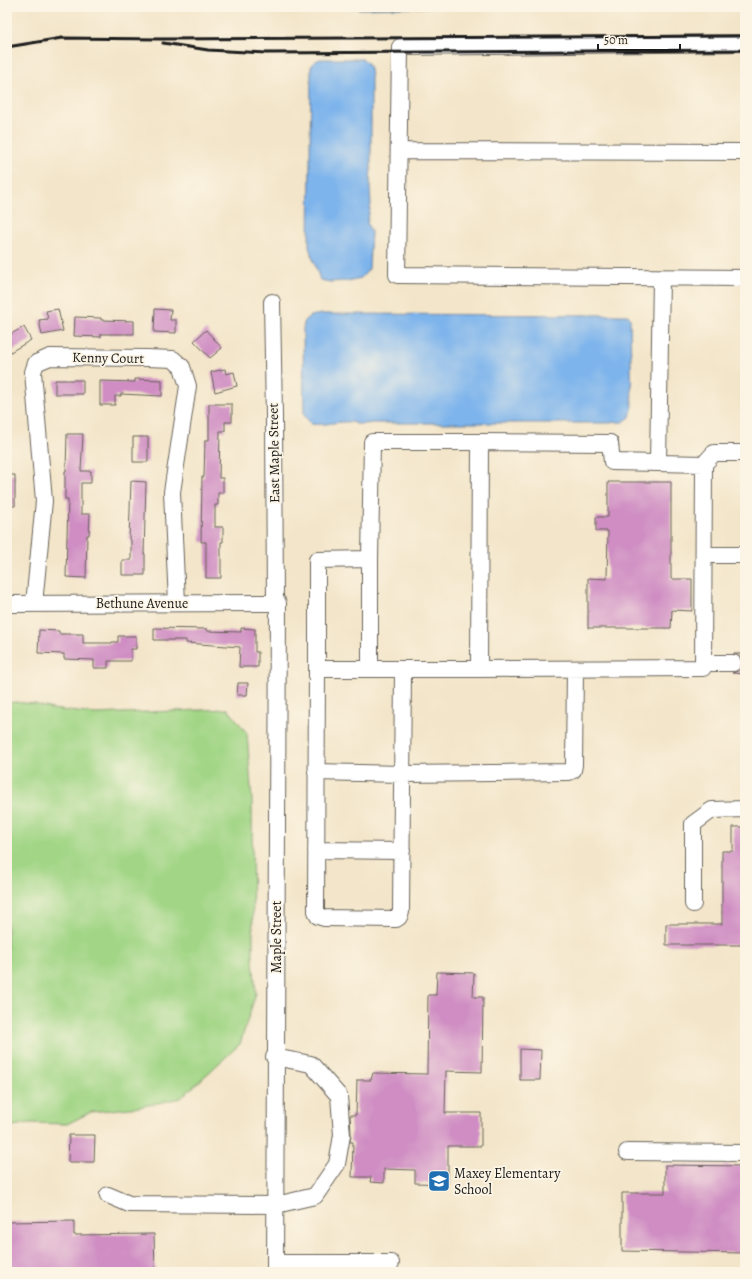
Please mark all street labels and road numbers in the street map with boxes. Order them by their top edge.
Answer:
street label: Kenny Court [72,348,144,368]
street label: East Maple Street [264,402,284,503]
street label: Bethune Avenue [96,594,188,613]
street label: Maple Street [267,900,286,973]

